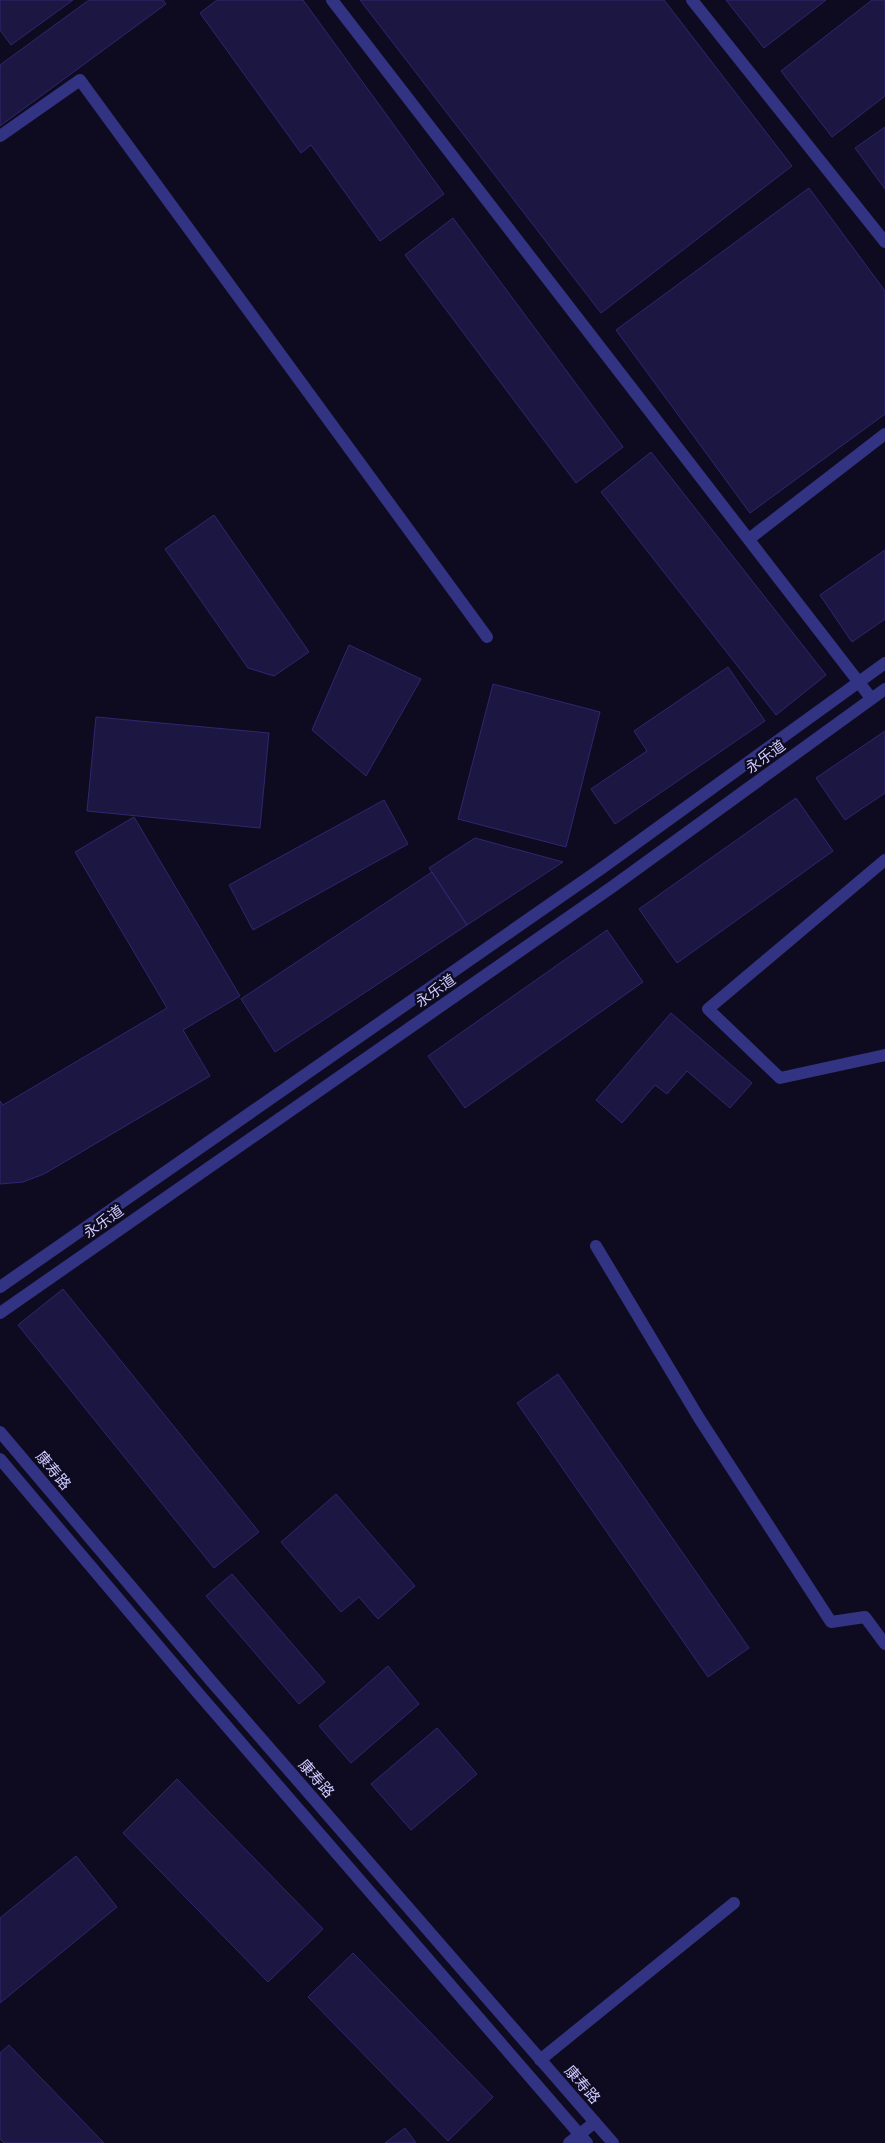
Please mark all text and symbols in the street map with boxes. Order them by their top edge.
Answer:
street label: 永乐道 [742,735,788,777]
street label: 永乐道 [411,970,459,1010]
street label: 永乐道 [79,1201,127,1241]
street label: 康寿路 [33,1447,75,1493]
street label: 康寿路 [295,1755,339,1801]
street label: 康寿路 [561,2061,605,2107]

